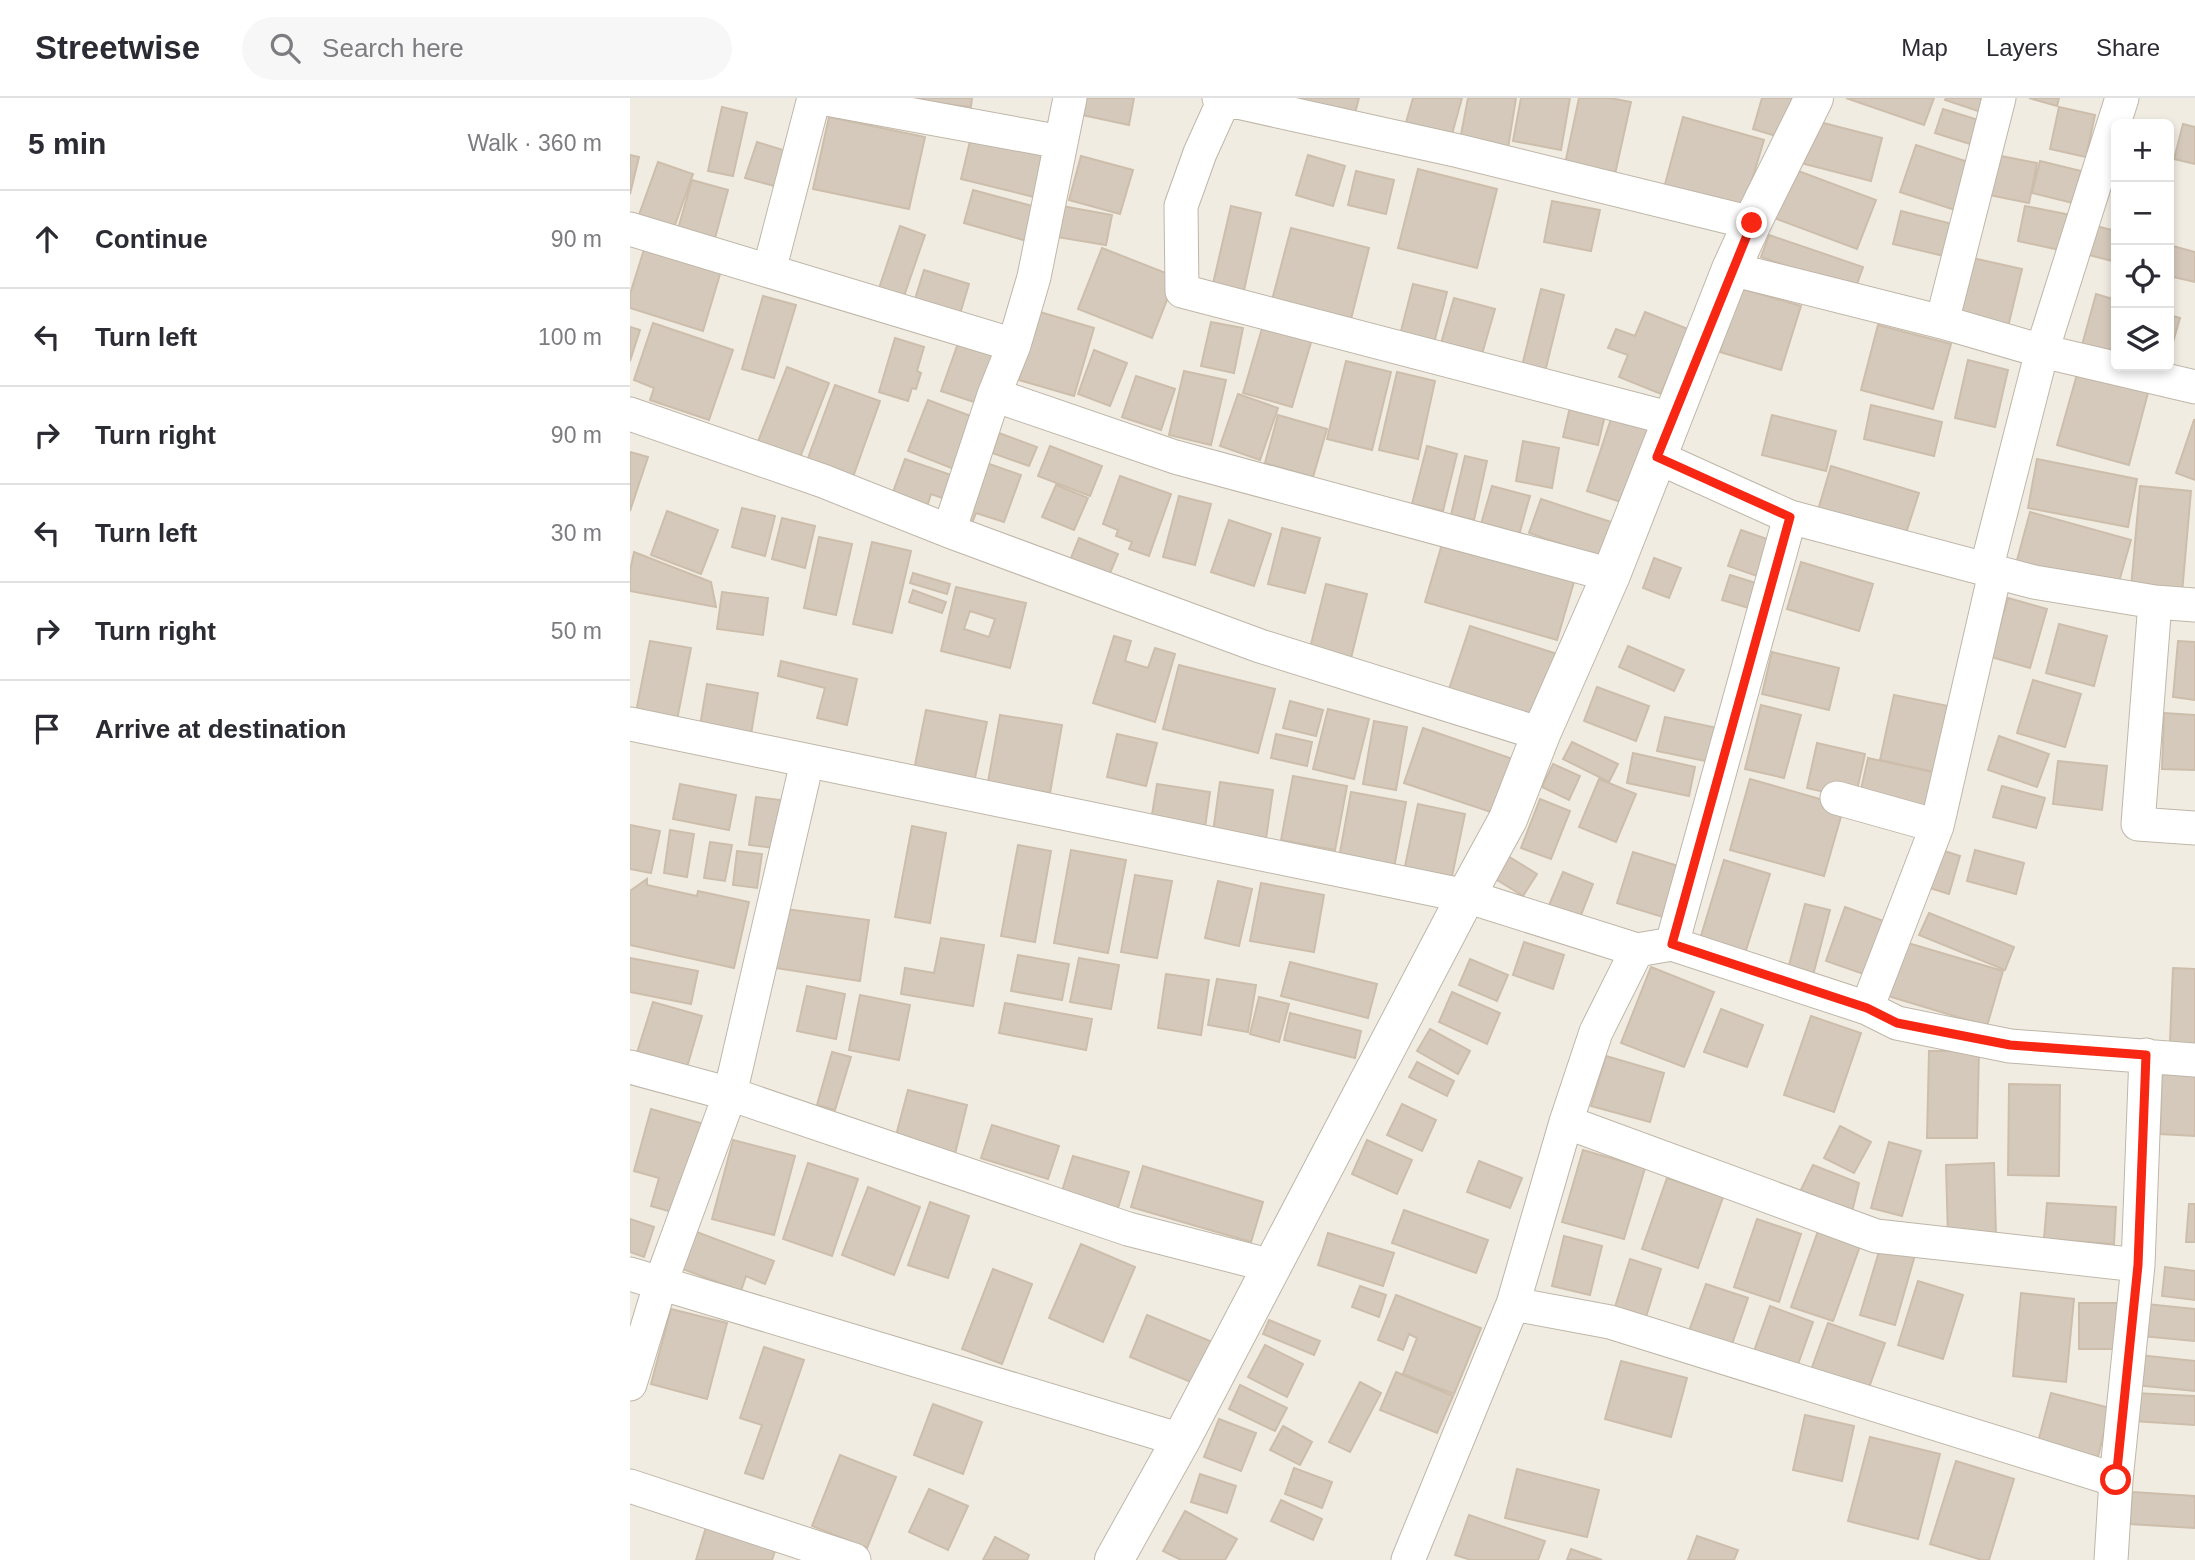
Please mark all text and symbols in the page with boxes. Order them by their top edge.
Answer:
search box [242,17,732,80]
text: Streetwise [35,29,200,66]
icon: search [266,29,304,67]
text: Search here [322,33,464,63]
text: Map [1901,34,1948,61]
text: Layers [1986,34,2058,61]
text: Share [2096,34,2160,61]
map controls [2111,119,2174,371]
button: + [2111,119,2174,182]
text: 5 min [28,127,106,160]
text: Walk · 360 m [467,130,602,156]
button: − [2111,182,2174,245]
route end [1736,207,1767,238]
icon: ahead [28,220,66,258]
text: Continue [95,224,208,254]
text: 90 m [551,226,602,252]
button: locate [2111,245,2174,308]
button: layers [2111,308,2174,371]
icon: left [28,318,66,356]
text: Turn left [95,322,197,352]
text: 100 m [538,324,602,350]
icon: right [28,416,66,454]
text: Turn right [95,420,216,450]
text: 90 m [551,422,602,448]
icon: left [28,514,66,552]
text: Turn left [95,518,197,548]
text: 30 m [551,520,602,546]
icon: right [28,612,66,650]
text: Turn right [95,616,216,646]
text: 50 m [551,618,602,644]
icon: arrive [28,710,66,748]
text: Arrive at destination [95,714,346,744]
route start [2100,1464,2131,1495]

